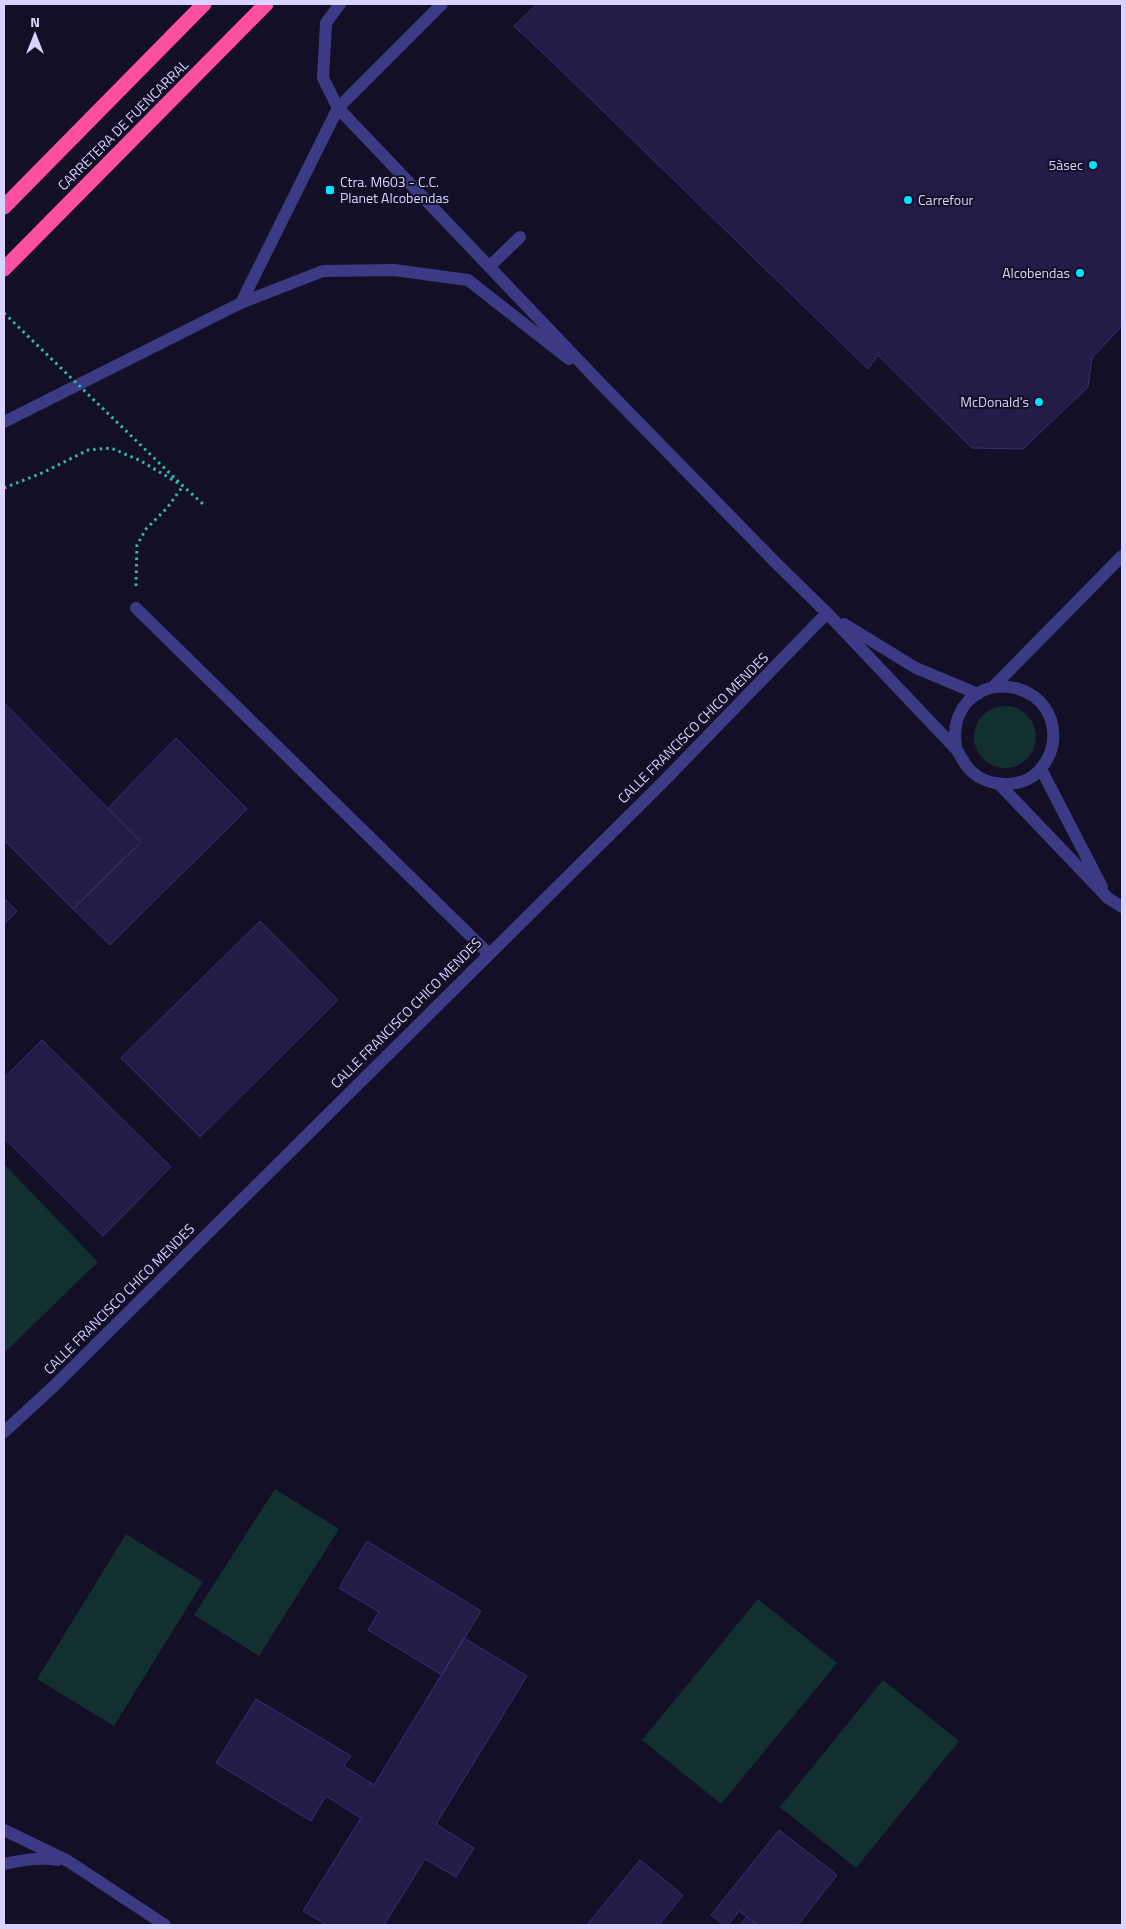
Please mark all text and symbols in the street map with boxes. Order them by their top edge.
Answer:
north arrow [10,10,60,60]
text: N [30,11,40,32]
street label: CARRETERA DE FUENCARRAL [52,54,193,195]
place label: 5àsec [1048,154,1083,175]
marker: 5àsec [1087,159,1099,171]
place label: Ctra. M603 - C.C. Planet Alcobendas [340,171,449,208]
marker: Ctra. M603 - C.C. Planet Alcobendas [324,184,336,196]
place label: Carrefour [918,189,974,210]
marker: Carrefour [902,194,914,206]
place label: Alcobendas [1002,262,1070,283]
marker: Alcobendas [1074,267,1086,279]
place label: McDonald's [960,391,1029,412]
marker: McDonald's [1033,396,1045,408]
street label: CALLE FRANCISCO CHICO MENDES [612,647,773,808]
street label: CALLE FRANCISCO CHICO MENDES [325,932,486,1093]
street label: CALLE FRANCISCO CHICO MENDES [38,1218,199,1379]

